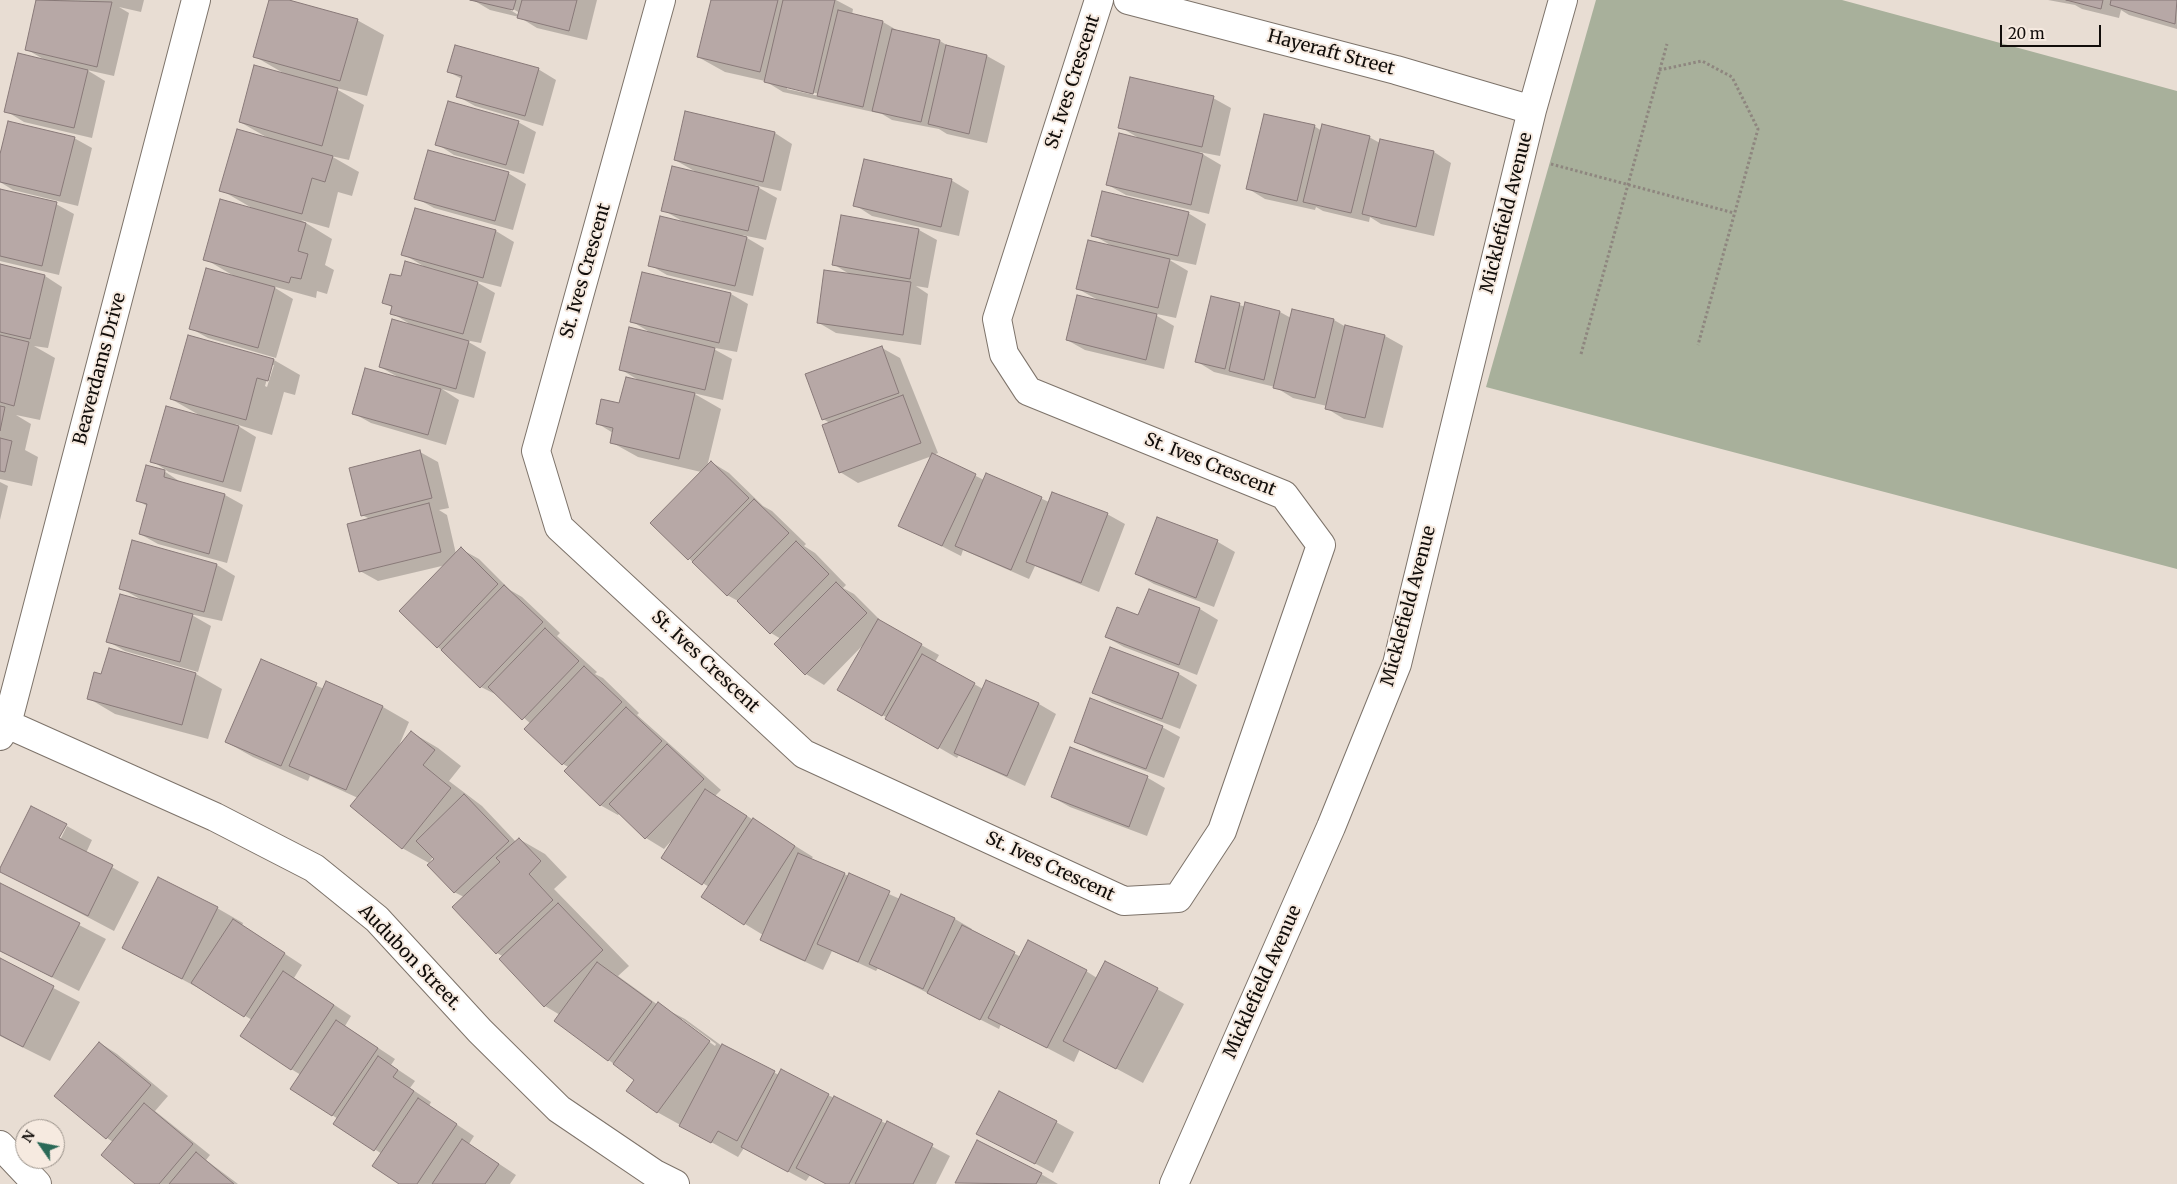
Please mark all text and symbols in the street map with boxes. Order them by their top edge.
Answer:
street label: St. Ives Crescent [1041,12,1105,152]
scale bar [2002,15,2103,47]
text: 20 m [2008,24,2045,43]
street label: Hayeraft Street [1265,26,1397,80]
street label: Micklefield Avenue [1477,130,1537,296]
street label: St. Ives Crescent [556,201,616,341]
street label: Beaverdams Drive [69,291,131,447]
street label: St. Ives Crescent [1141,429,1279,501]
street label: Micklefield Avenue [1377,524,1441,688]
street label: St. Ives Crescent [646,606,764,718]
street label: St. Ives Crescent [982,828,1118,906]
street label: Audubon Street. [354,900,466,1016]
street label: Micklefield Avenue [1220,902,1306,1062]
north arrow [15,1119,65,1169]
text: N [18,1127,39,1146]

